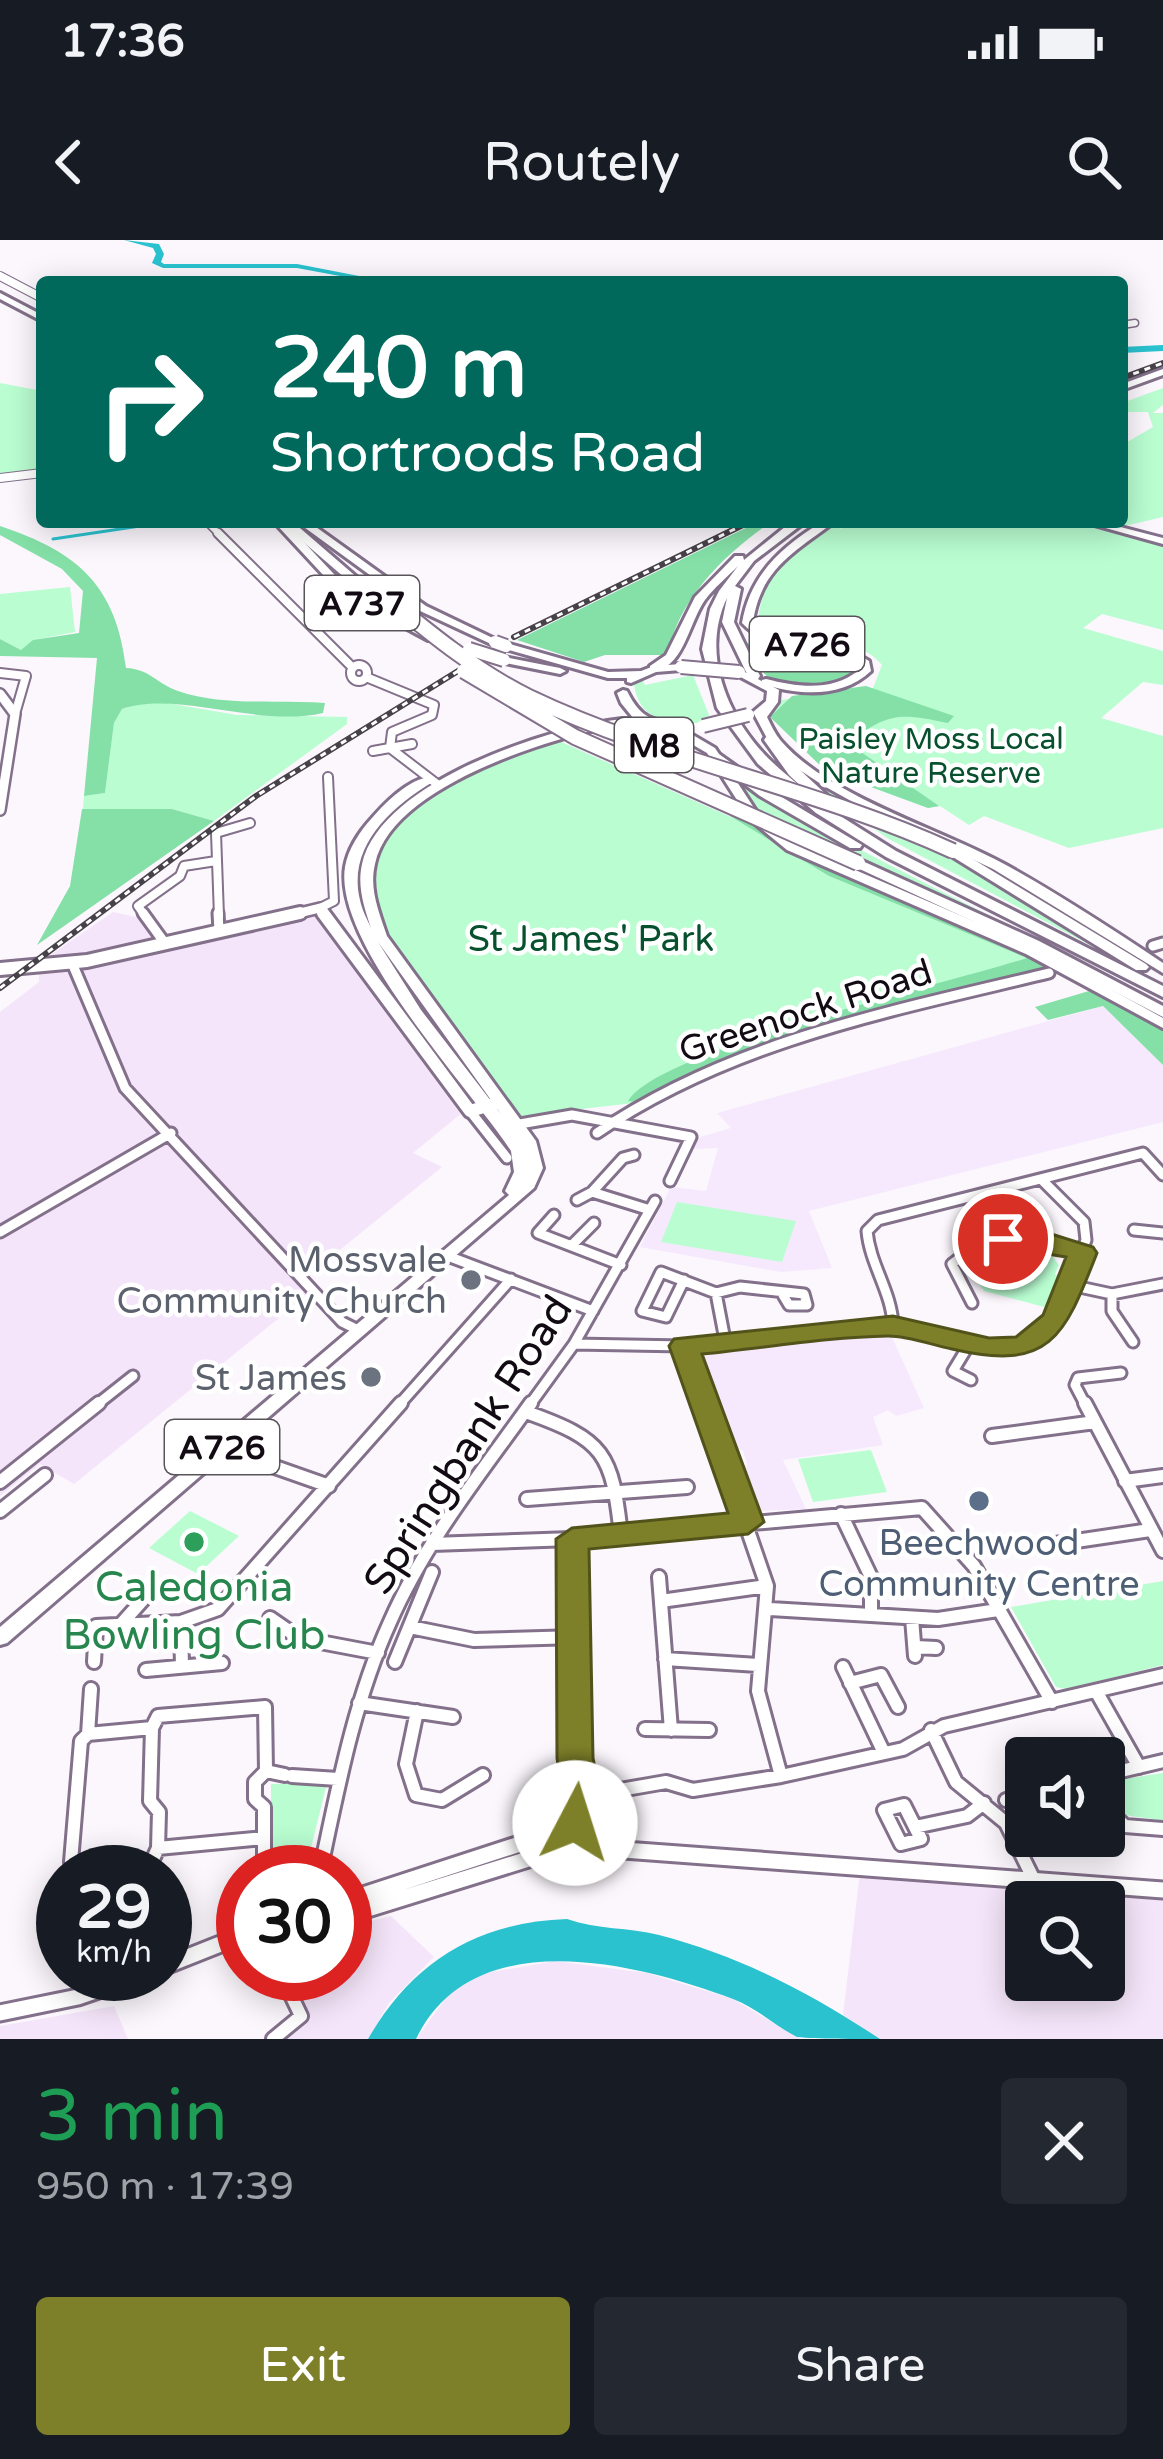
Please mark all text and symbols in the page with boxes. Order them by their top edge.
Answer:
text: 17:36 [60,15,185,69]
icon: back [36,129,102,195]
icon: search [1061,129,1127,195]
text: Routely [483,130,680,195]
text: 240 m [270,319,527,420]
icon: right [72,324,228,480]
text: Shortroods Road [270,421,705,486]
road number: A737 [305,576,419,630]
road number: A726 [750,617,864,671]
road number: M8 [615,718,693,772]
park label: Paisley Moss Local Nature Reserve [798,721,1064,792]
park label: St James' Park [468,918,714,961]
street label: Greenock Road [673,950,938,1073]
pin [952,1188,1054,1290]
icon: arrive [970,1206,1036,1272]
place label: Mossvale Community Church [117,1239,447,1323]
marker: Mossvale Community Church [458,1267,484,1293]
street label: Springbank Road [353,1286,584,1604]
place label: St James [195,1357,347,1400]
marker: St James [358,1364,384,1390]
road number: A726 [165,1420,279,1474]
marker: Beechwood Community Centre [966,1488,992,1514]
place label: Beechwood Community Centre [818,1522,1140,1606]
marker: Caledonia Bowling Club [181,1529,207,1555]
place label: Caledonia Bowling Club [62,1562,326,1661]
map controls [1005,1737,1125,2001]
button: sound [1005,1737,1125,1857]
position arrow [512,1760,638,1886]
speed limit sign: 30 [216,1845,372,2001]
text: 29 [76,1872,152,1944]
button: search [1005,1881,1125,2001]
text: km/h [76,1934,152,1971]
text: 3 min [36,2074,228,2161]
button: close [1001,2078,1127,2204]
text: 950 m · 17:39 [36,2163,294,2210]
button: Exit [36,2297,570,2435]
button: Share [594,2297,1127,2435]

